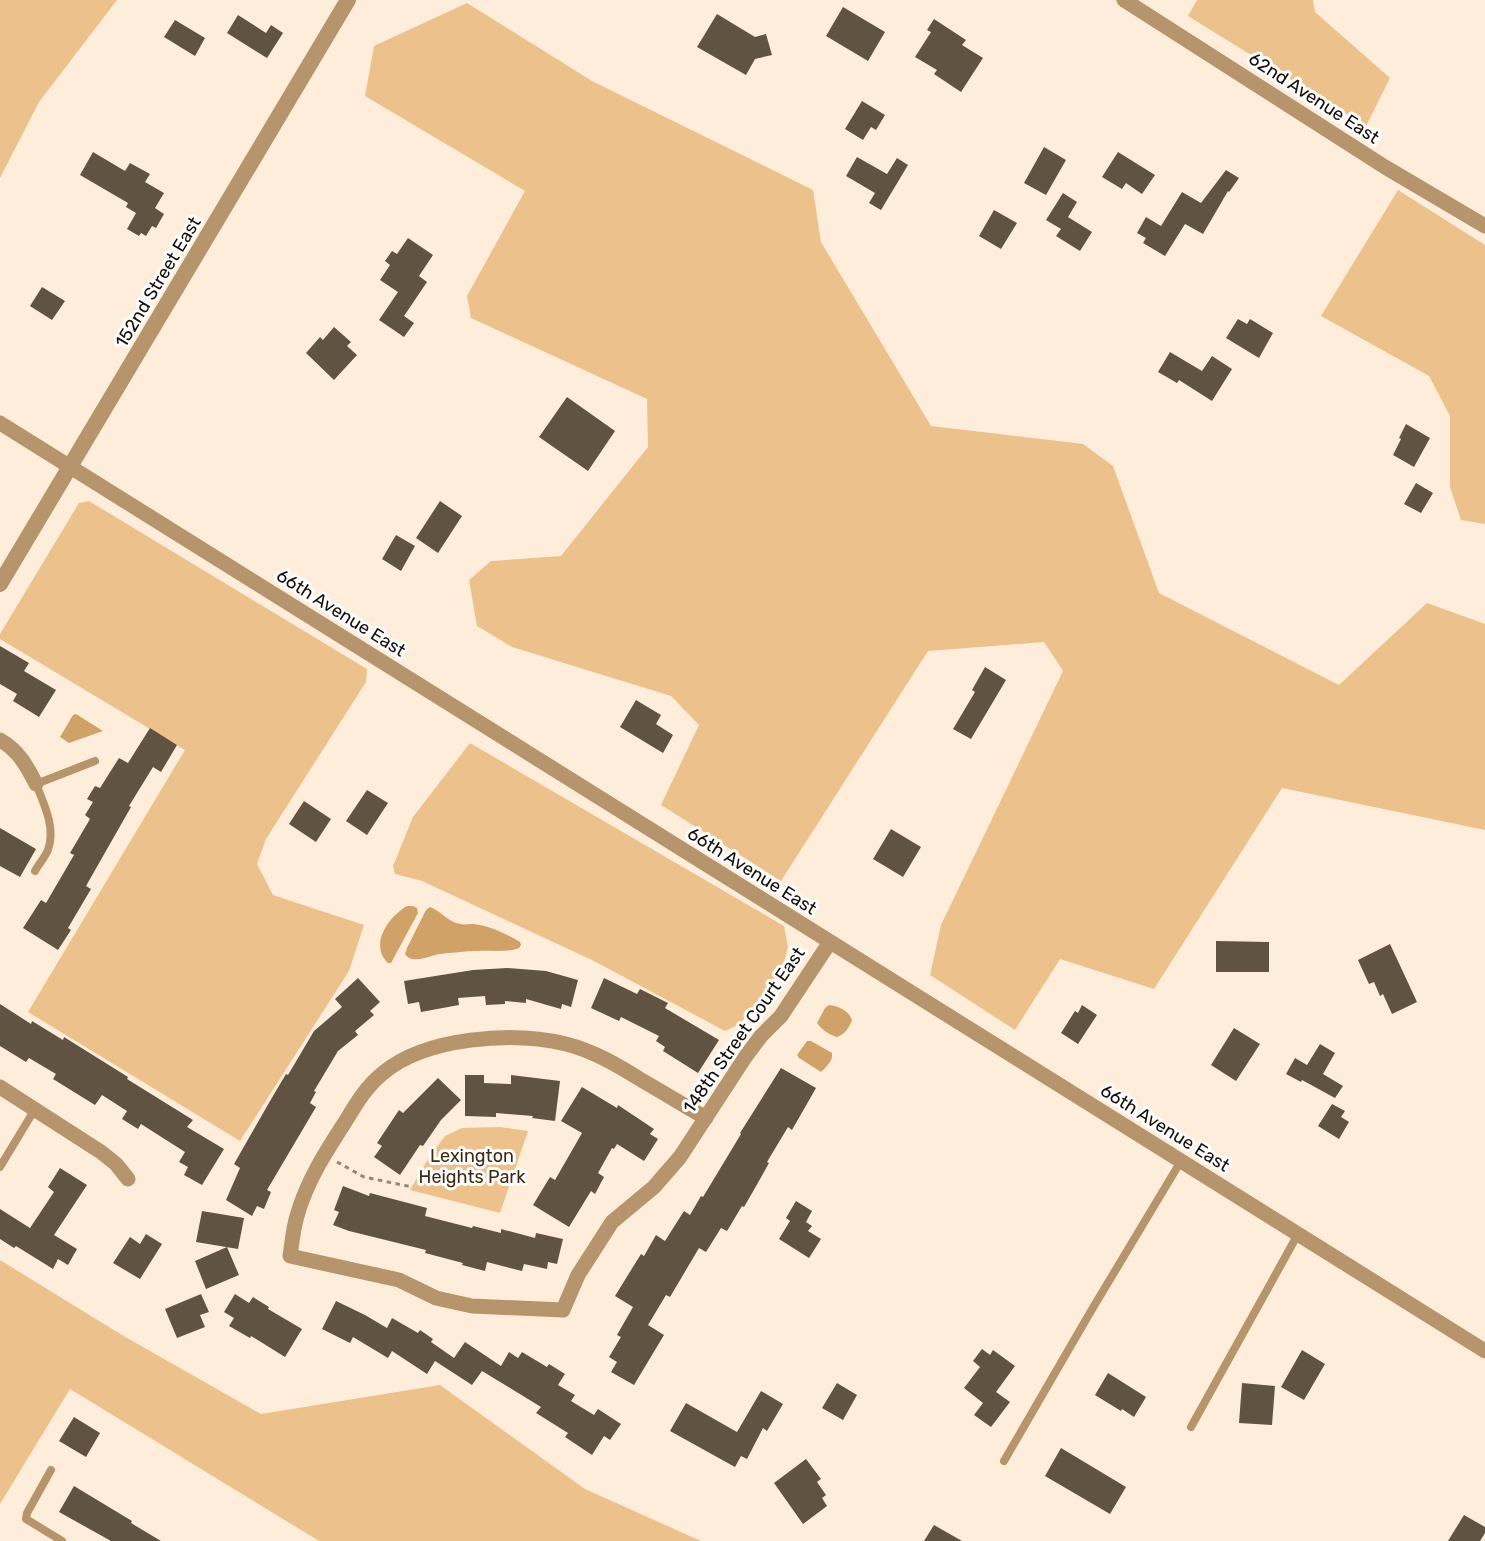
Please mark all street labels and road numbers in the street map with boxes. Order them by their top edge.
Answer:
street label: 62nd Avenue East [1244,48,1384,148]
street label: 152nd Street East [110,213,206,351]
street label: 66th Avenue East [272,564,410,662]
street label: 66th Avenue East [683,822,821,920]
street label: 148th Street Court East [678,943,810,1117]
street label: 66th Avenue East [1096,1079,1234,1177]

